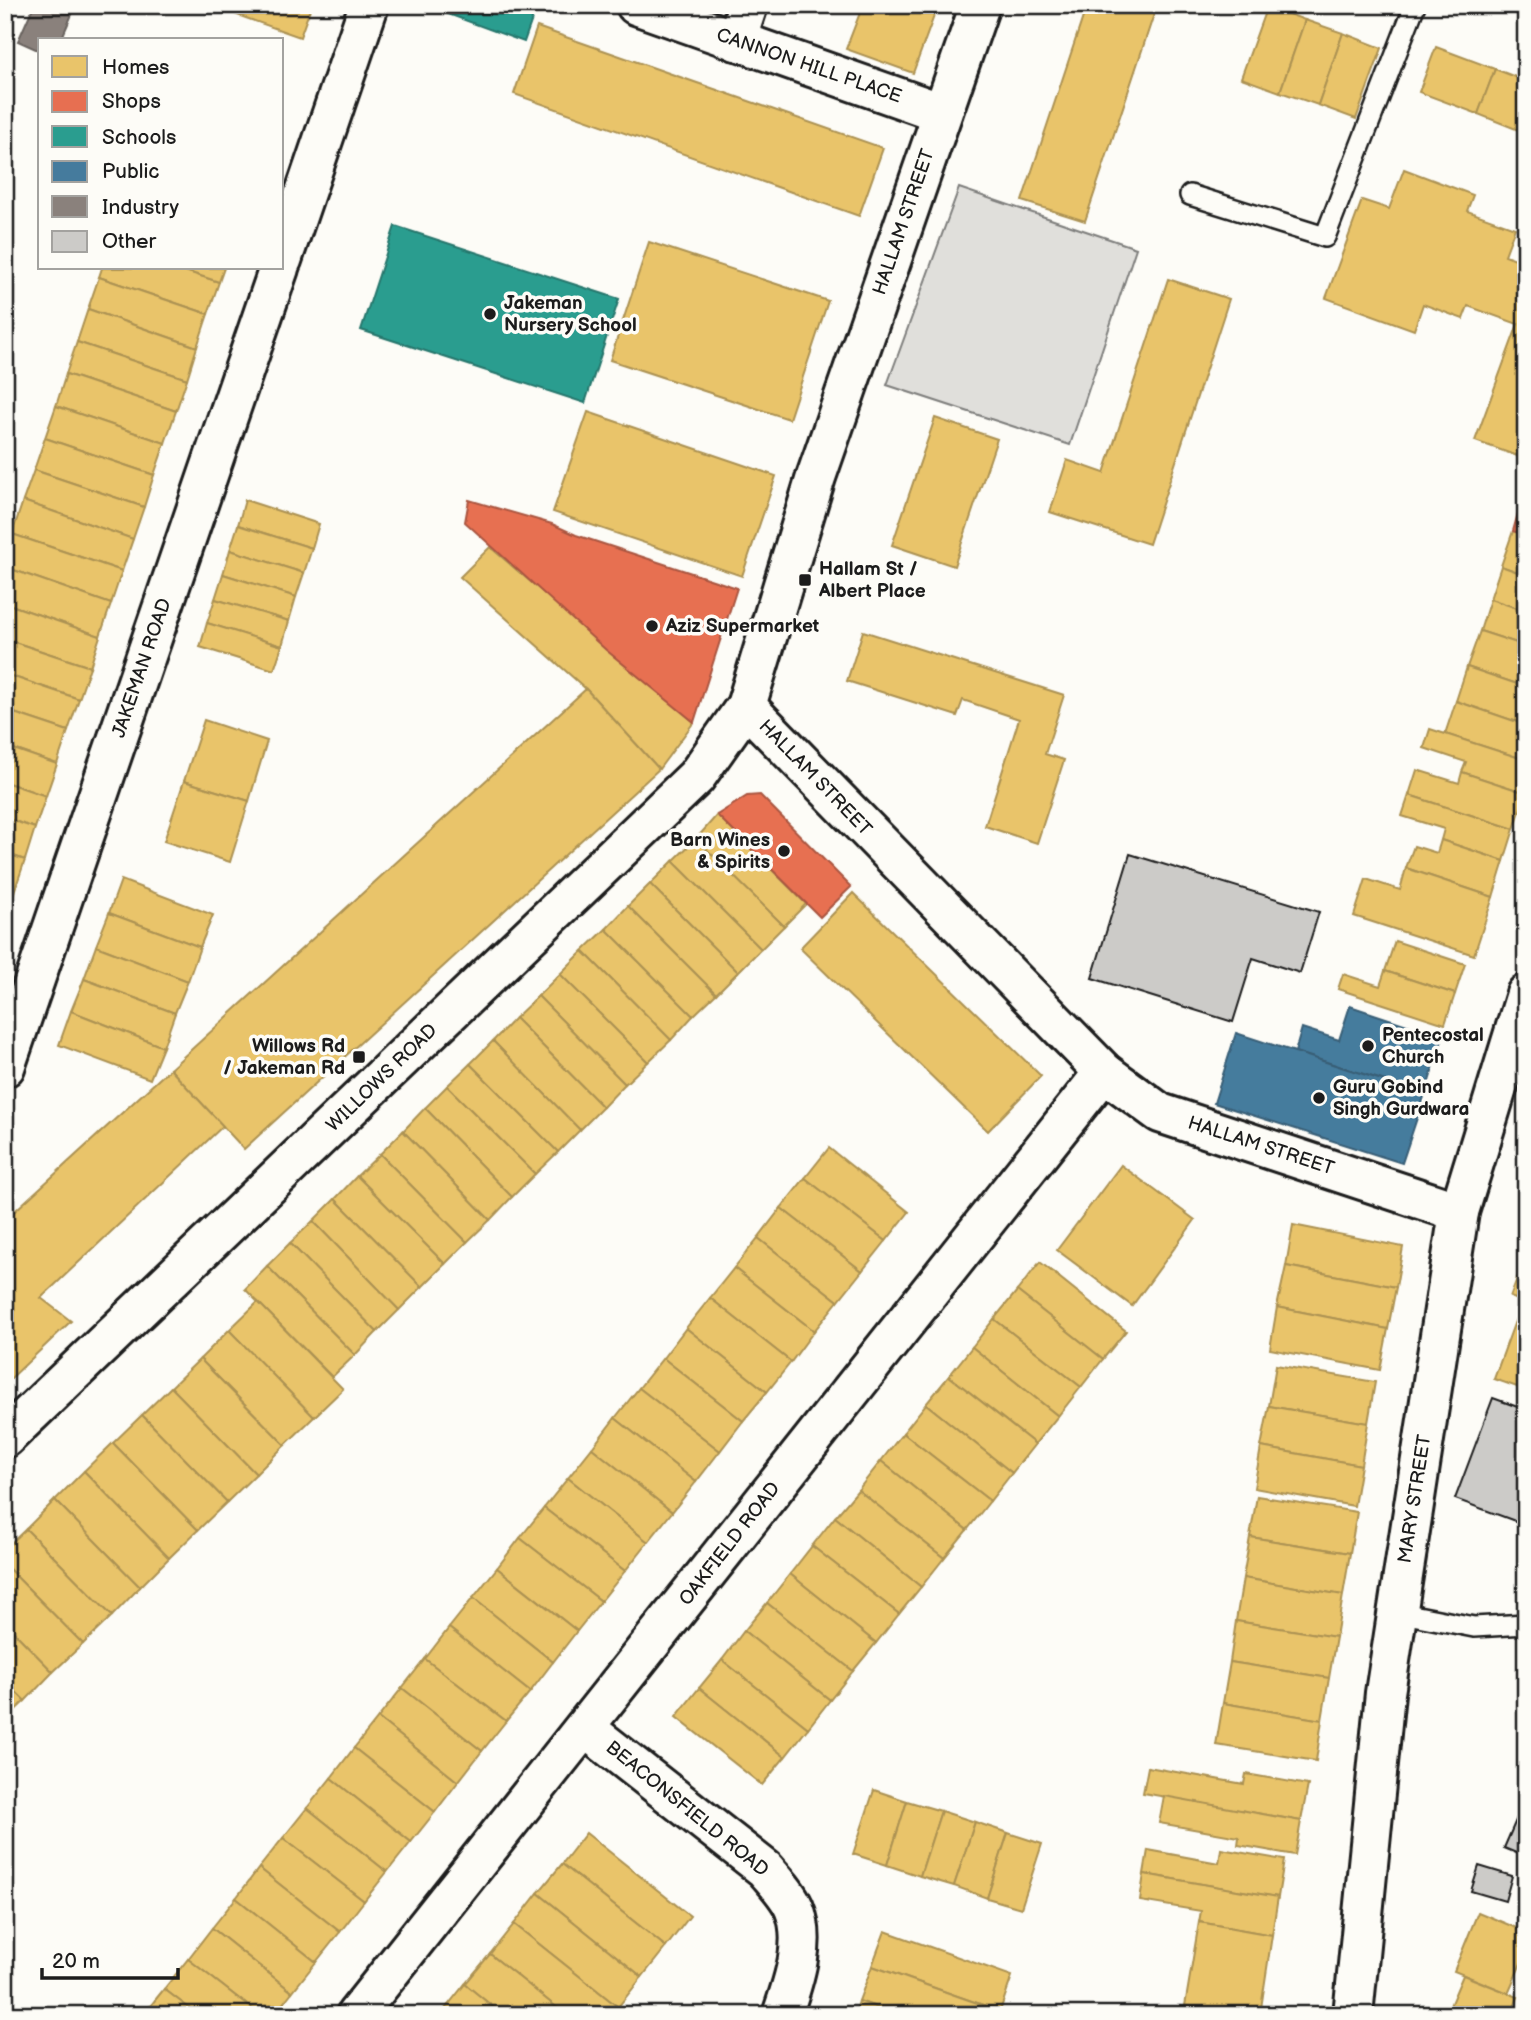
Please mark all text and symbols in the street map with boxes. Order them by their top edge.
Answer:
street label: CANNON HILL PLACE [713,23,905,109]
legend [38,38,284,270]
text: Homes [102,55,170,80]
text: Shops [102,89,161,114]
text: Schools [102,125,176,150]
street label: HALLAM STREET [868,146,940,298]
text: Public [102,159,160,184]
text: Industry [102,195,180,220]
text: Other [102,229,157,254]
place label: Jakeman Nursery School [504,292,637,337]
marker: Jakeman Nursery School [482,306,498,322]
place label: Hallam St / Albert Place [818,558,926,603]
marker: Hallam St / Albert Place [797,572,813,588]
street label: JAKEMAN ROAD [107,595,177,741]
place label: Aziz Supermarket [665,615,820,638]
marker: Aziz Supermarket [644,618,660,634]
street label: HALLAM STREET [754,715,877,841]
place label: Barn Wines & Spirits [670,829,770,874]
marker: Barn Wines & Spirits [776,843,792,859]
street label: WILLOWS ROAD [322,1019,442,1137]
place label: Pentecostal Church [1382,1024,1484,1069]
place label: Willows Rd / Jakeman Rd [223,1035,345,1080]
marker: Pentecostal Church [1360,1038,1376,1054]
marker: Willows Rd / Jakeman Rd [351,1049,367,1065]
place label: Guru Gobind Singh Gurdwara [1333,1076,1469,1121]
marker: Guru Gobind Singh Gurdwara [1311,1090,1327,1106]
street label: HALLAM STREET [1185,1111,1338,1181]
street label: MARY STREET [1393,1432,1437,1565]
street label: OAKFIELD ROAD [675,1478,785,1610]
street label: BEACONSFIELD ROAD [601,1736,773,1882]
scale bar [42,1936,178,1980]
text: 20 m [52,1949,100,1974]

